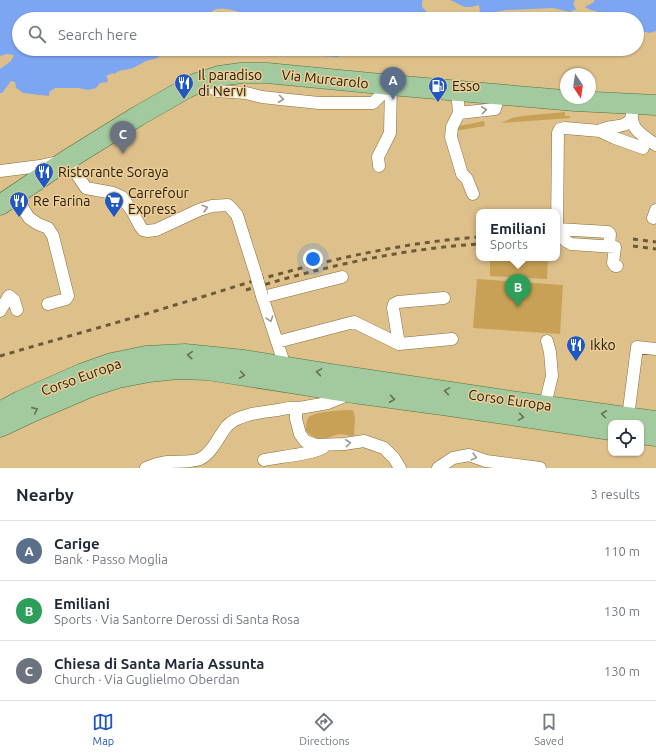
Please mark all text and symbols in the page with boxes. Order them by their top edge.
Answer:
search box [12,12,644,56]
icon: search [26,23,48,45]
text: Search here [58,26,137,43]
street label: Via Murcarolo [281,66,369,92]
place label: Il paradiso di Nervi [198,67,262,99]
pin: A [380,67,406,100]
north arrow [560,68,596,104]
restaurant icon: Il paradiso di Nervi [173,72,195,100]
fuel station icon: Esso [427,75,449,103]
place label: Esso [452,78,480,94]
one-way arrow [278,95,284,104]
one-way arrow [481,106,487,115]
pin: C [110,121,136,154]
restaurant icon: Ristorante Soraya [33,161,55,189]
place label: Ristorante Soraya [58,164,169,180]
place label: Carrefour Express [128,185,190,217]
restaurant icon: Re Farina [8,190,30,218]
supermarket icon: Carrefour Express [103,190,125,218]
place label: Re Farina [33,193,91,209]
one-way arrow [201,204,208,213]
popup [476,209,560,261]
text: Emiliani [490,220,546,237]
text: Sports [490,237,528,251]
your location [303,249,323,269]
pin: B [505,274,531,307]
one-way arrow [265,315,274,322]
restaurant icon: Ikko [565,334,587,362]
place label: Ikko [590,337,616,353]
one-way arrow [187,350,193,359]
street label: Corso Europa [39,355,123,399]
one-way arrow [315,368,322,377]
one-way arrow [239,371,245,379]
street label: Corso Europa [467,386,553,414]
one-way arrow [444,387,450,396]
one-way arrow [389,394,395,403]
one-way arrow [31,407,39,415]
one-way arrow [600,410,607,419]
one-way arrow [518,413,524,421]
map controls [608,420,644,456]
button: locate [608,420,644,456]
one-way arrow [345,439,351,448]
one-way arrow [470,452,477,461]
text: Nearby [16,485,74,504]
text: 3 results [590,487,640,501]
text: Carige [54,535,100,552]
text: A [24,544,34,558]
text: 110 m [604,544,640,558]
text: Bank · Passo Moglia [54,552,168,566]
text: Emiliani [54,595,110,612]
text: B [25,604,33,618]
text: 130 m [604,604,640,618]
text: Sports · Via Santorre Derossi di Santa Rosa [54,612,300,626]
text: Chiesa di Santa Maria Assunta [54,655,265,672]
text: C [25,664,33,678]
text: 130 m [604,664,640,678]
text: Church · Via Guglielmo Oberdan [54,672,240,686]
tab: Map [92,711,114,747]
tab: Directions [299,711,350,747]
tab: Saved [534,711,564,747]

